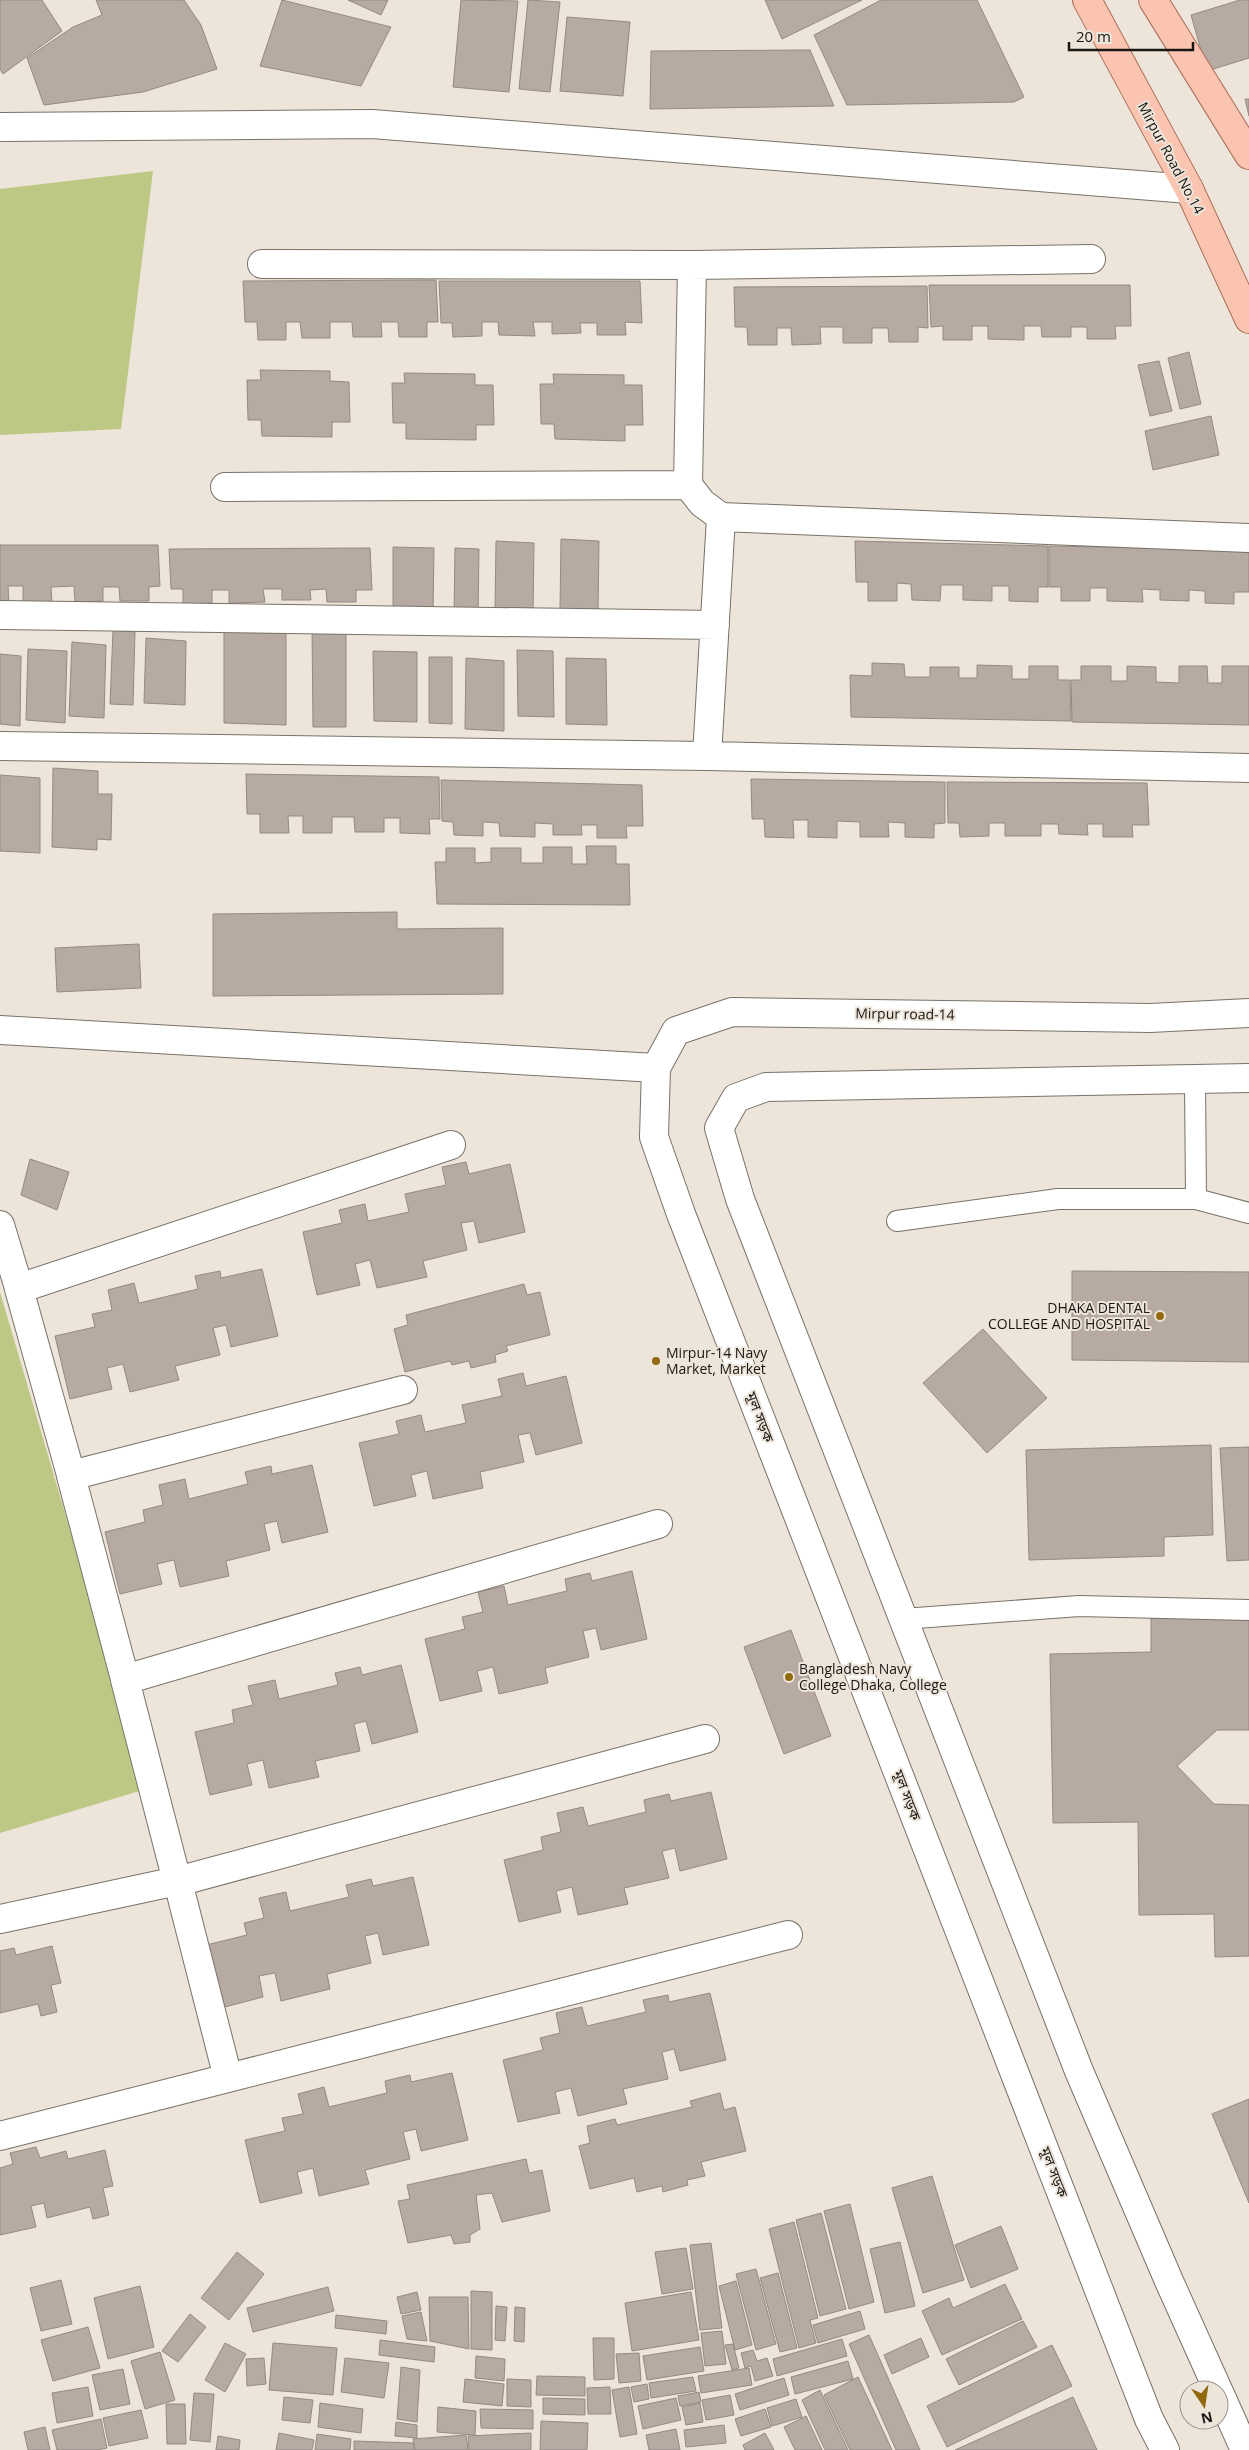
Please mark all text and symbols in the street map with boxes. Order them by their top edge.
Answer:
scale bar [1069,20,1193,52]
text: 20 m [1076,26,1111,46]
street label: Mirpur Road No.14 [1134,99,1209,217]
street label: Mirpur road-14 [855,1003,955,1024]
place label: DHAKA DENTAL COLLEGE AND HOSPITAL [988,1298,1150,1333]
marker: DHAKA DENTAL COLLEGE AND HOSPITAL [1154,1310,1166,1322]
place label: Mirpur-14 Navy Market, Market [666,1343,768,1378]
marker: Mirpur-14 Navy Market, Market [650,1355,662,1367]
street label: মূল সড়ক [742,1388,779,1445]
place label: Bangladesh Navy College Dhaka, College [799,1659,947,1694]
marker: Bangladesh Navy College Dhaka, College [783,1671,795,1683]
street label: মূল সড়ক [889,1766,926,1823]
street label: মূল সড়ক [1036,2143,1073,2200]
north arrow [1179,2380,1229,2430]
text: N [1199,2408,1215,2429]

